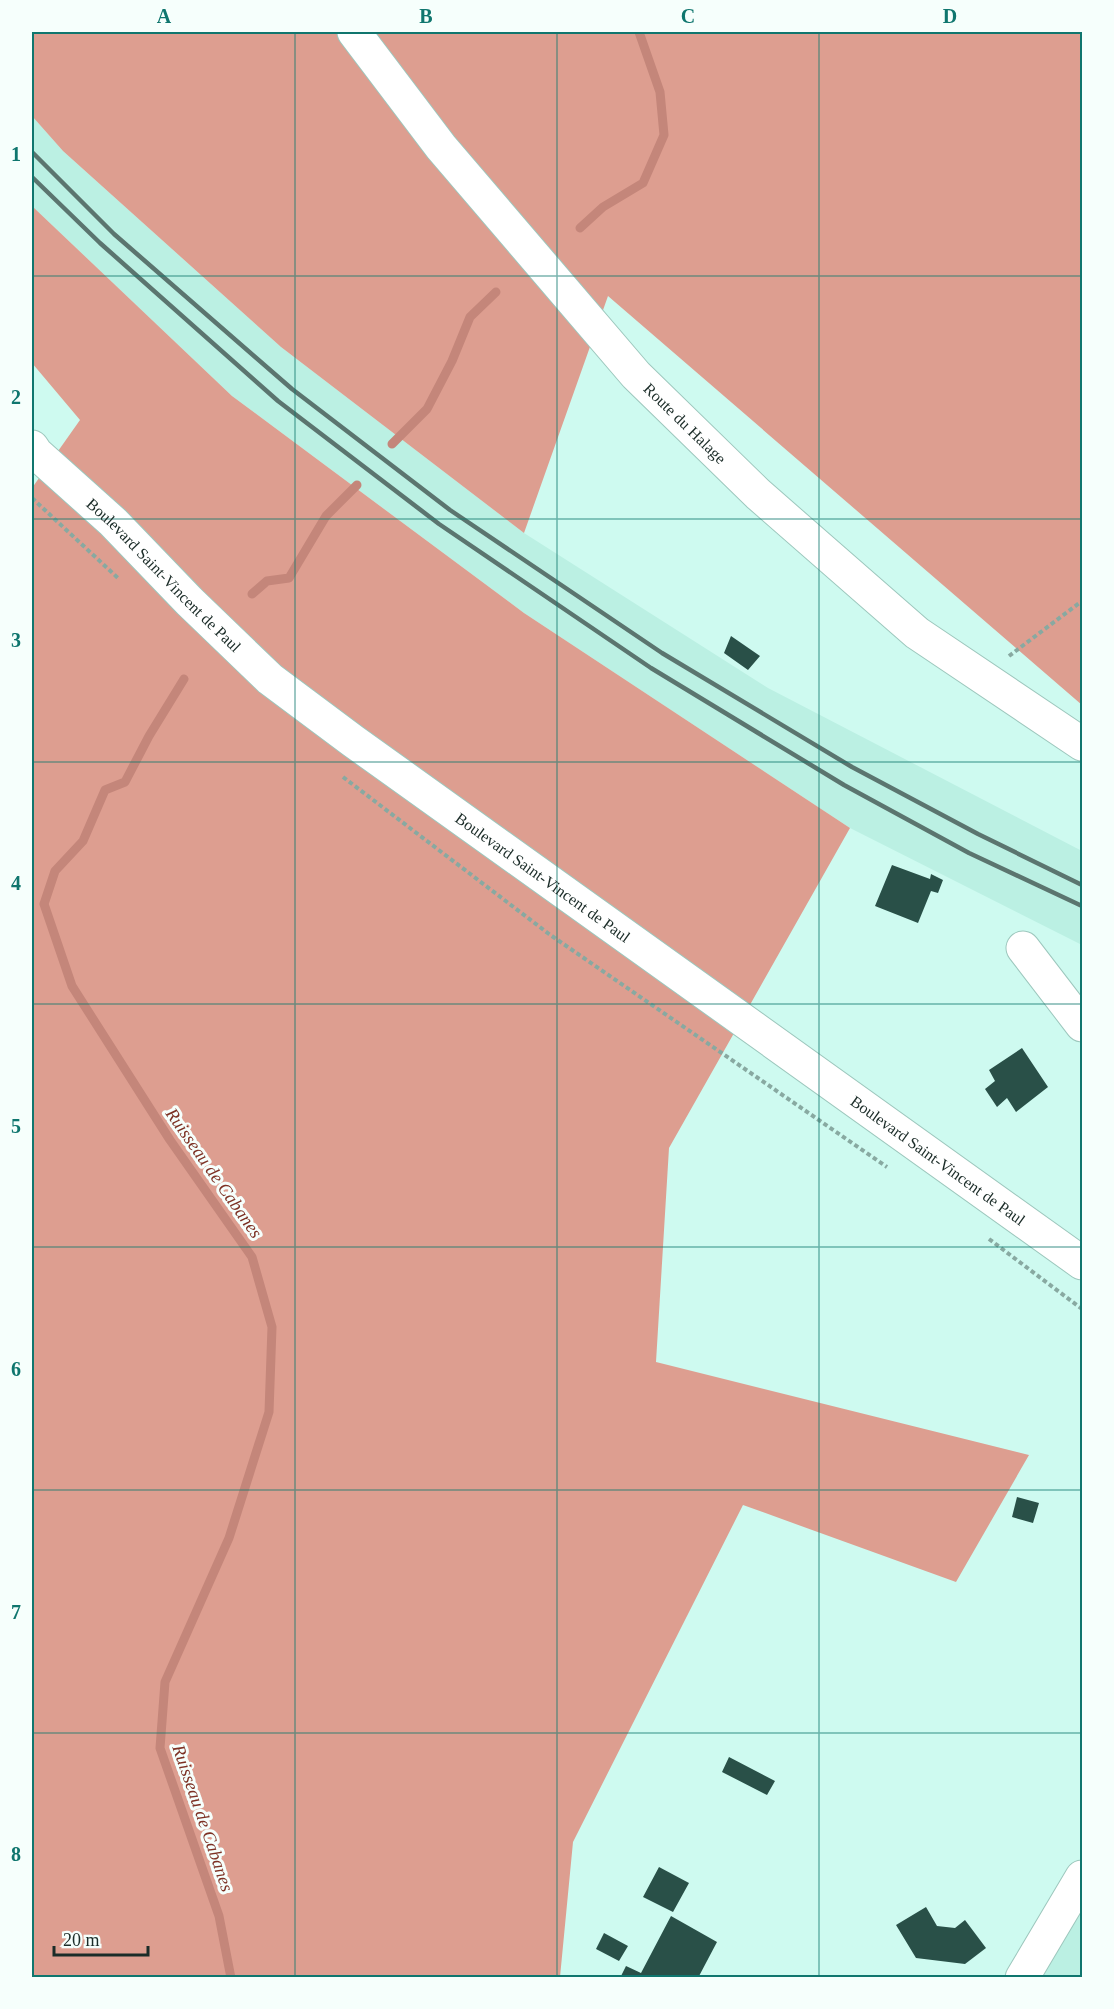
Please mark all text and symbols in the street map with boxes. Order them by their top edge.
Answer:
text: A [157,5,172,27]
text: B [419,5,433,27]
text: C [681,5,695,27]
text: D [943,5,957,27]
text: 1 [11,143,21,165]
street label: Route du Halage [640,380,729,467]
text: 2 [11,386,21,408]
street label: Boulevard Saint-Vincent de Paul [83,495,245,656]
text: 3 [11,629,21,651]
street label: Boulevard Saint-Vincent de Paul [452,809,634,946]
text: 4 [11,872,21,894]
street label: Boulevard Saint-Vincent de Paul [847,1092,1029,1229]
water label: Ruisseau de Cabanes [161,1103,266,1242]
text: 5 [11,1115,21,1137]
text: 6 [11,1358,21,1380]
text: 7 [11,1601,21,1623]
water label: Ruisseau de Cabanes [168,1741,238,1894]
text: 8 [11,1843,21,1865]
scale bar [54,1919,148,1957]
text: 20 m [63,1930,100,1950]

